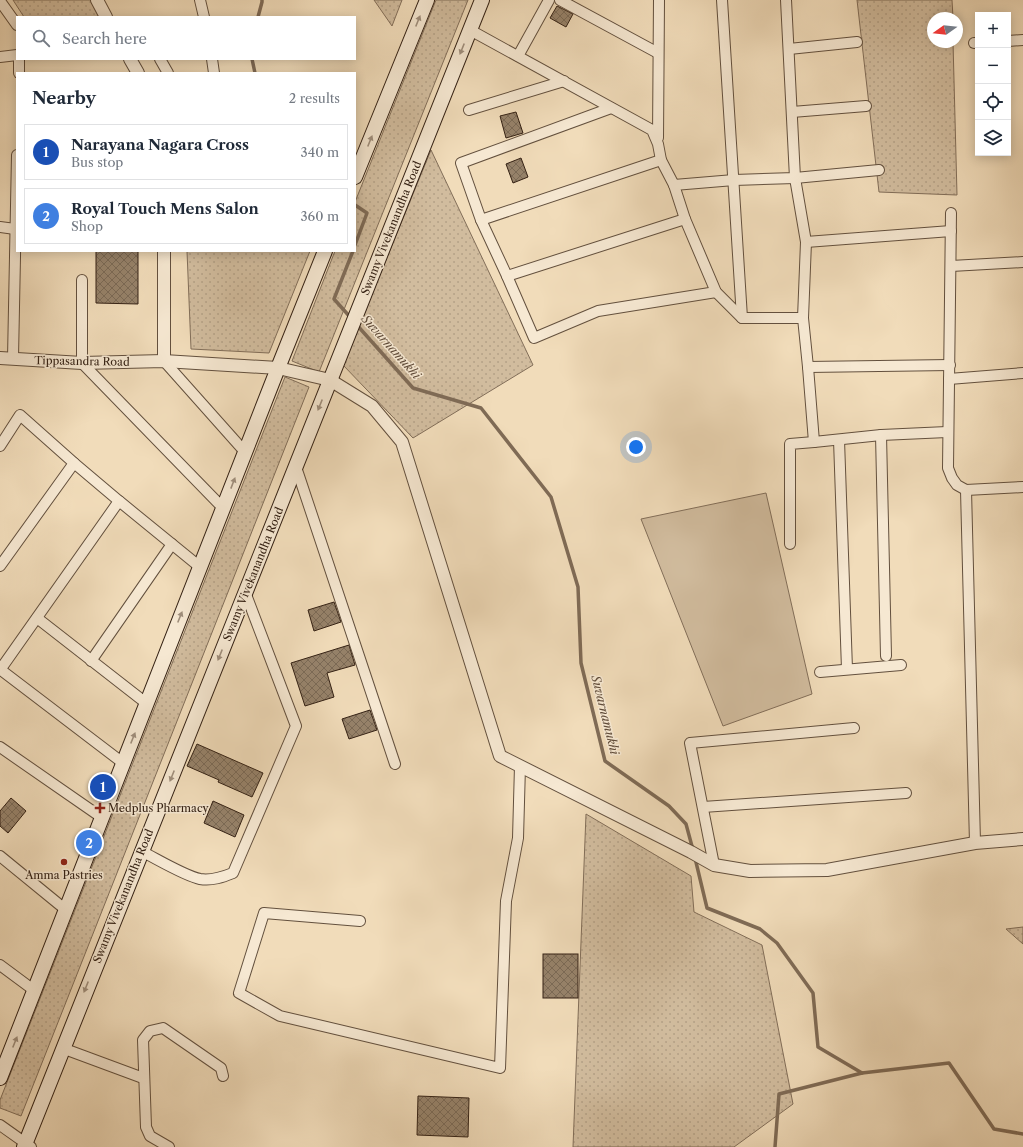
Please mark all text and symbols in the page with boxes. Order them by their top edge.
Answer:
north arrow [927,12,963,48]
map controls [975,12,1011,156]
button: + [975,12,1011,48]
one-way arrow [416,14,422,26]
search box [16,16,356,60]
icon: search [30,27,52,49]
text: Search here [62,29,147,48]
one-way arrow [458,44,464,56]
button: − [975,48,1011,84]
button: locate [975,84,1011,120]
text: Nearby [32,88,96,108]
text: 2 results [289,90,340,106]
button: layers [975,120,1011,156]
text: Narayana Nagara Cross [71,135,249,154]
one-way arrow [367,135,373,147]
text: 1 [43,144,49,160]
text: 340 m [301,144,339,160]
text: Bus stop [71,154,123,170]
street label: Swamy Vivekanandha Road [358,159,424,297]
text: Royal Touch Mens Salon [71,199,259,218]
text: 2 [42,208,50,224]
text: 360 m [300,208,339,224]
text: Shop [71,218,103,234]
water label: Suvarnamukhi [358,311,425,383]
street label: Tippasandra Road [34,353,130,369]
one-way arrow [317,399,323,411]
your location [626,437,646,457]
one-way arrow [230,477,236,488]
street label: Swamy Vivekanandha Road [220,505,286,643]
one-way arrow [178,610,184,622]
one-way arrow [217,650,223,661]
water label: Suvarnamukhi [588,673,623,757]
one-way arrow [130,731,136,743]
one-way arrow [168,770,174,782]
pin: 1 [90,772,116,802]
place label: Medplus Pharmacy [108,801,210,815]
marker: Medplus Pharmacy [95,803,105,813]
street label: Swamy Vivekanandha Road [90,827,156,965]
pin: 2 [76,828,102,858]
marker: Amma Pastries [59,857,69,867]
place label: Amma Pastries [24,868,103,882]
one-way arrow [83,982,89,994]
one-way arrow [12,1035,18,1047]

